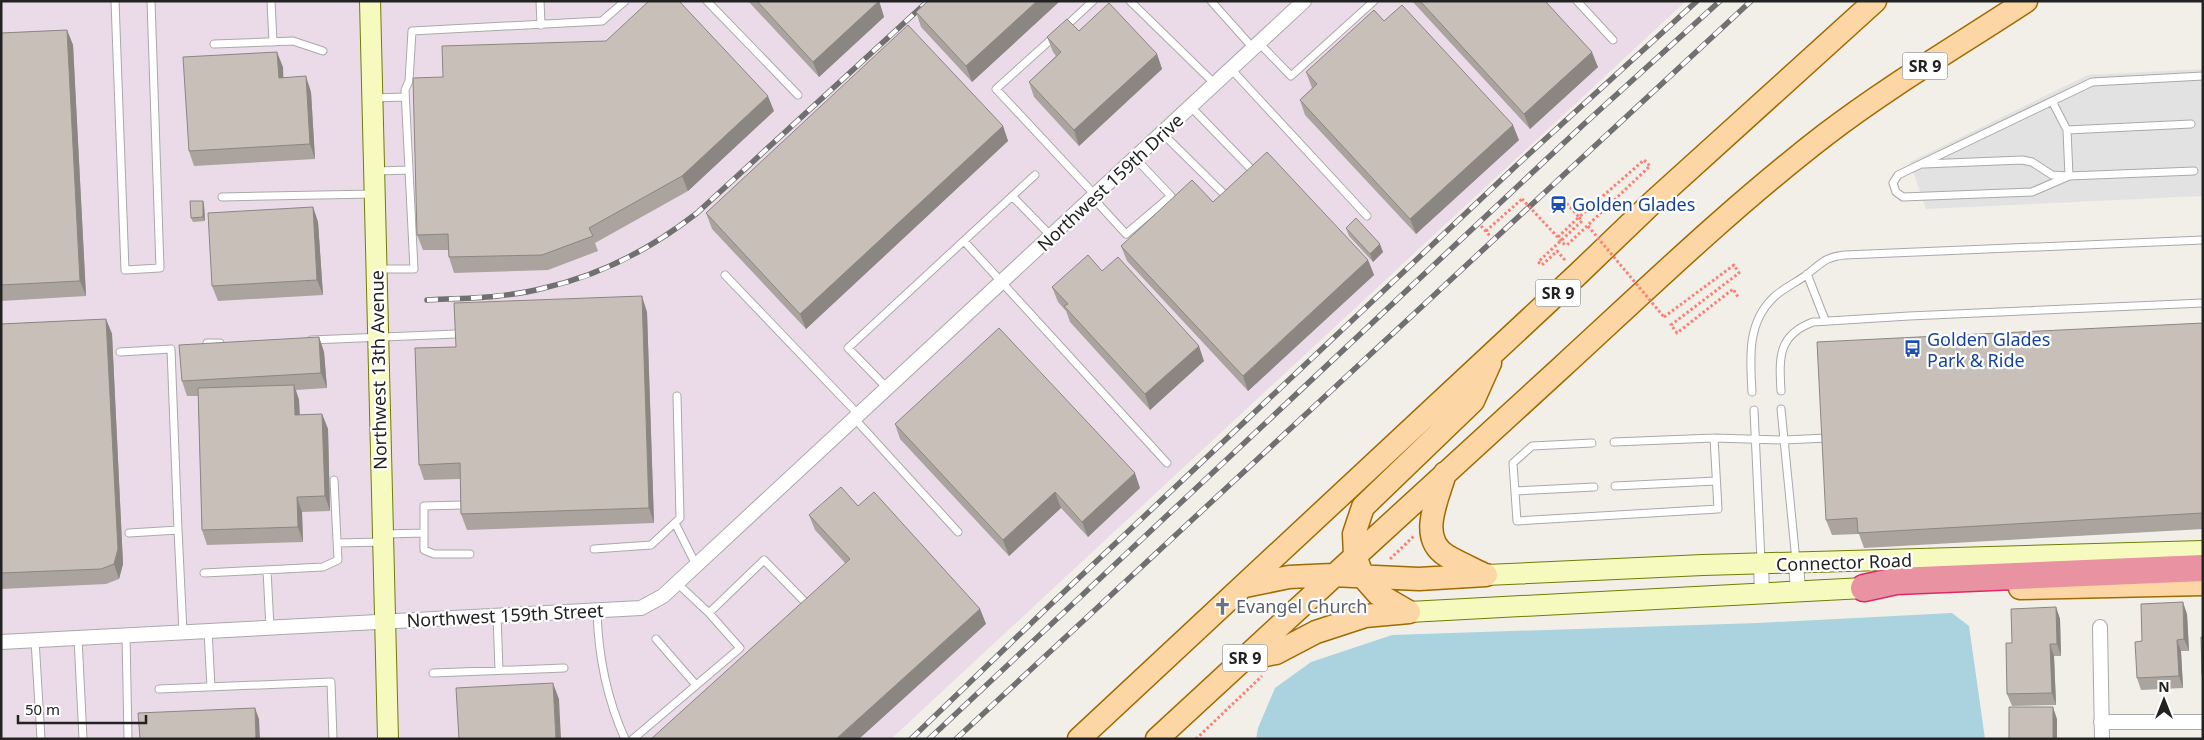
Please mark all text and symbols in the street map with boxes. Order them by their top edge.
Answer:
road number: SR 9 [1902,52,1948,80]
street label: Northwest 159th Drive [1032,108,1188,256]
place label: Golden Glades [1572,192,1695,216]
station icon: Golden Glades [1548,194,1568,214]
street label: Northwest 13th Avenue [364,270,392,470]
road number: SR 9 [1536,280,1580,306]
place label: Golden Glades Park & Ride [1927,327,2050,372]
bus stop icon: Golden Glades Park & Ride [1903,339,1923,359]
street label: Connector Road [1776,548,1912,576]
place label: Evangel Church [1236,594,1367,618]
church icon: Evangel Church [1212,596,1232,616]
street label: Northwest 159th Street [406,598,605,632]
road number: SR 9 [1222,644,1268,671]
north arrow [2139,675,2189,725]
text: N [2158,677,2170,696]
scale bar [18,692,145,724]
text: 50 m [25,699,60,719]

